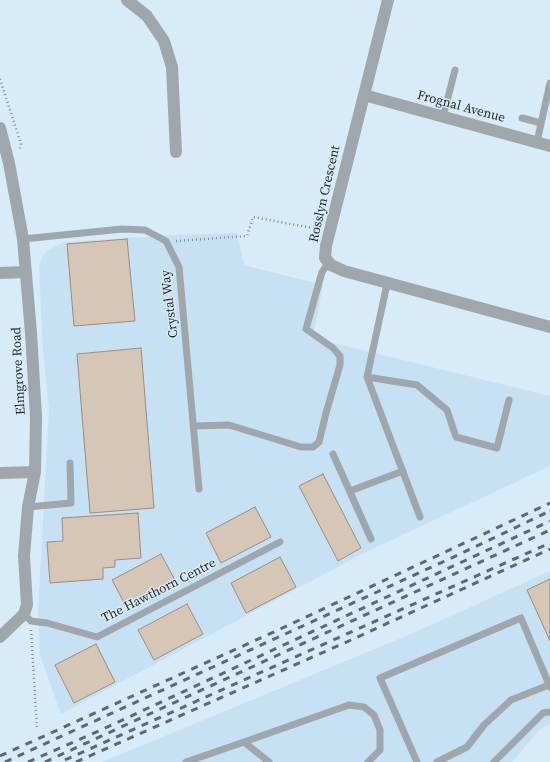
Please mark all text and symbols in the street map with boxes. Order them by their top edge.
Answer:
street label: Frognal Avenue [415,88,507,126]
street label: Rosslyn Crescent [306,144,344,244]
street label: Crystal Way [158,269,182,339]
street label: Elmgrove Road [9,327,29,415]
street label: The Hawthorn Centre [99,555,219,627]

